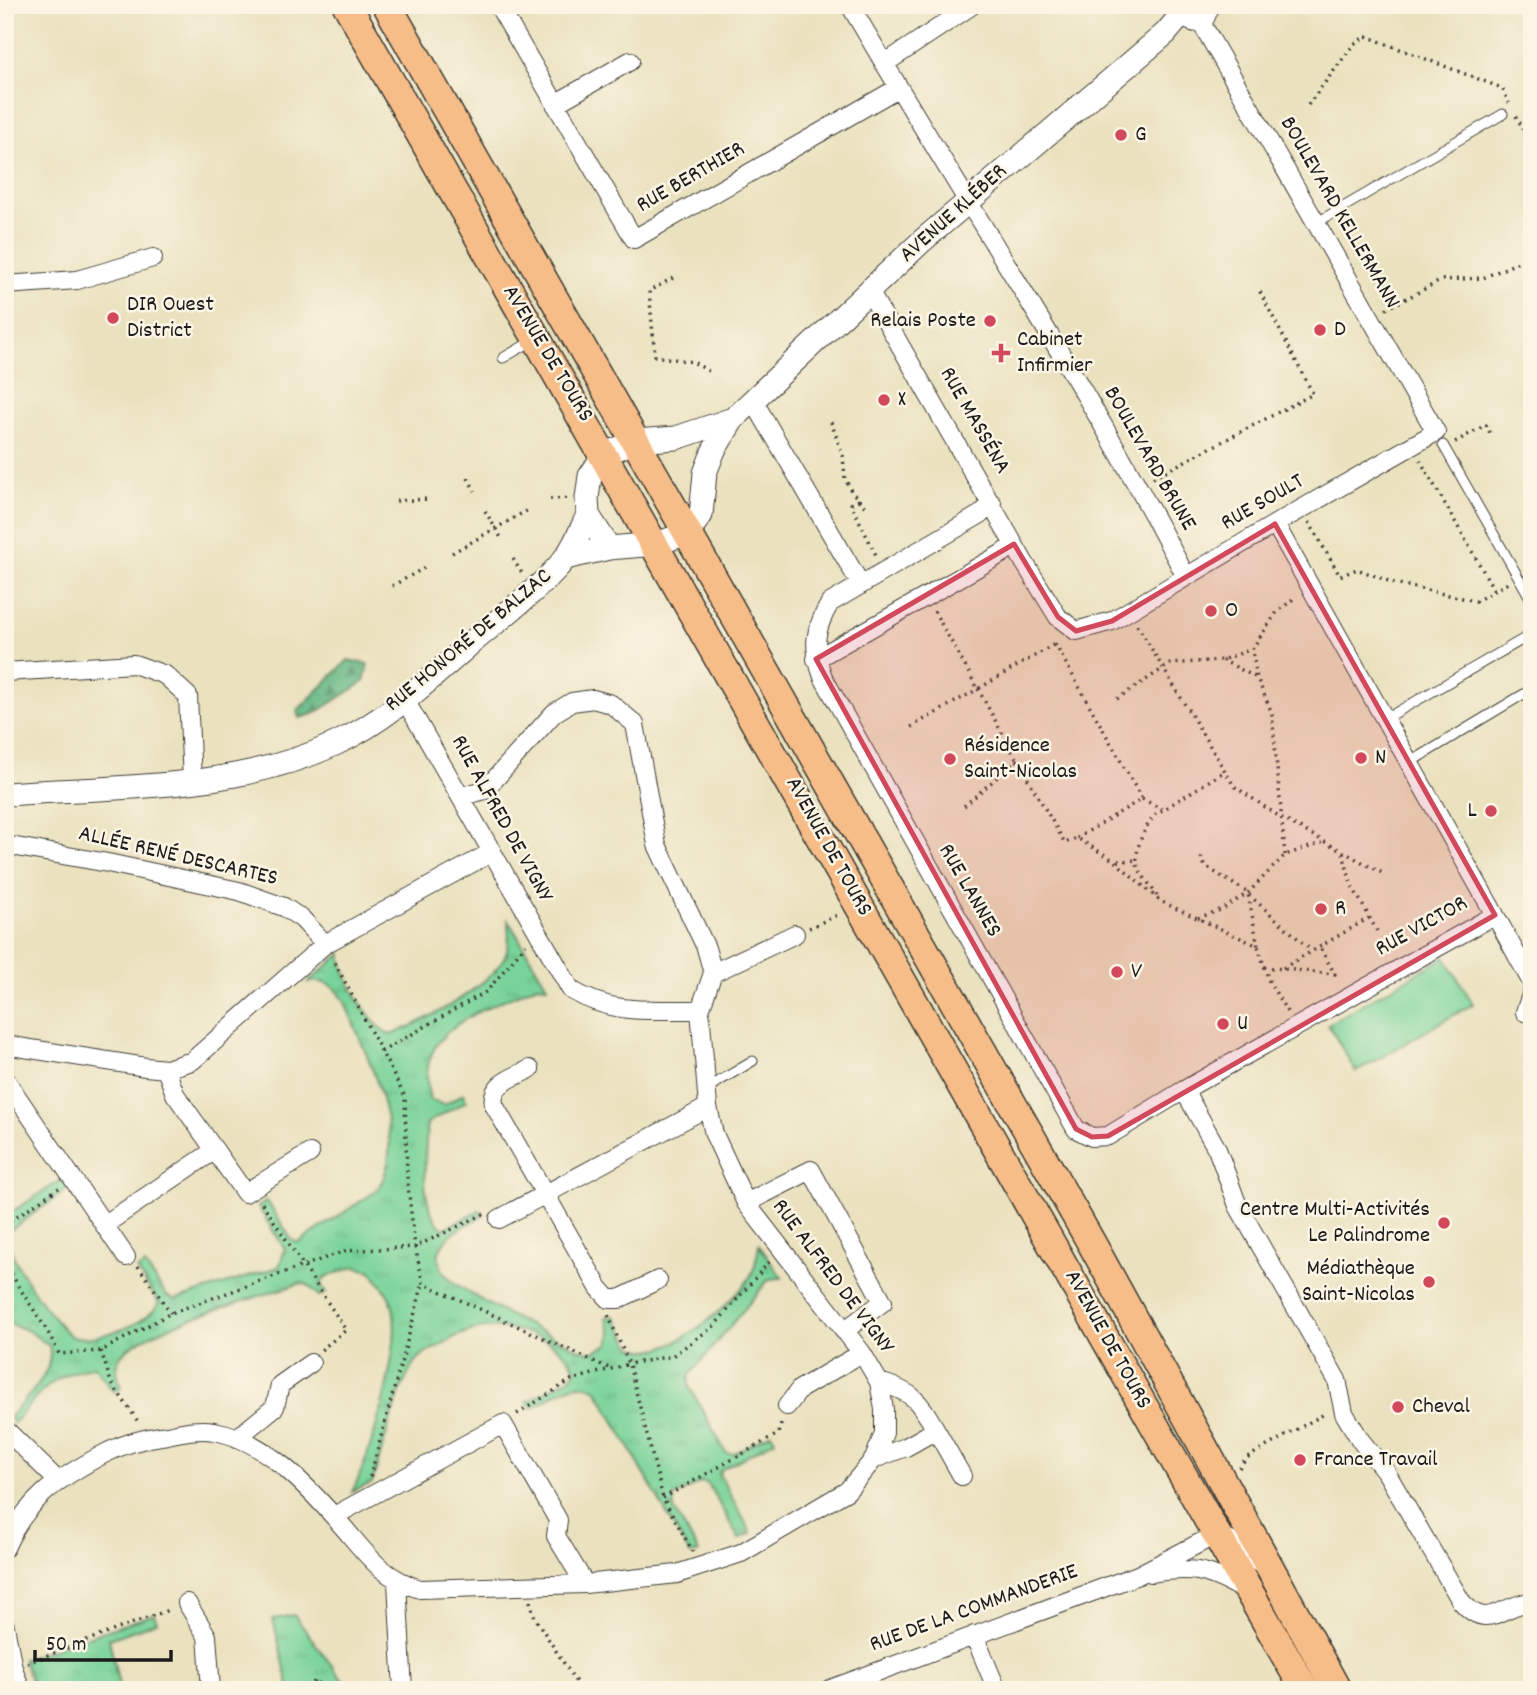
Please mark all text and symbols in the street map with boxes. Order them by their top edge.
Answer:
street label: BOULEVARD KELLERMANN [1270,111,1408,315]
place label: G [1135,119,1147,152]
marker: G [1113,127,1129,143]
street label: RUE BERTHIER [631,134,751,222]
street label: AVENUE KLÉBER [893,156,1015,272]
street label: AVENUE DE TOURS [493,279,601,429]
place label: DIR Ouest District [127,289,214,348]
place label: Relais Poste [870,305,976,338]
marker: DIR Ouest District [105,310,121,326]
marker: Relais Poste [982,313,998,329]
place label: D [1334,314,1346,347]
marker: D [1312,322,1328,338]
place label: Cabinet Infirmier [1017,324,1093,383]
marker: Cabinet Infirmier [991,343,1011,363]
street label: RUE MASSÉNA [930,361,1018,481]
street label: BOULEVARD BRUNE [1094,381,1204,538]
place label: X [898,384,906,417]
marker: X [876,392,892,408]
street label: RUE SOULT [1215,466,1311,540]
street label: RUE HONORÉ DE BALZAC [378,561,560,721]
place label: O [1225,595,1238,628]
marker: O [1203,603,1219,619]
street label: RUE ALFRED DE VIGNY [441,730,561,909]
place label: Résidence Saint-Nicolas [964,730,1077,789]
place label: N [1375,742,1386,775]
marker: N [1353,750,1369,766]
marker: Résidence Saint-Nicolas [942,751,958,767]
street label: AVENUE DE TOURS [776,771,880,923]
place label: L [1468,795,1478,828]
marker: L [1483,803,1499,819]
street label: ALLÉE RENÉ DESCARTES [75,818,281,896]
street label: RUE LANNES [929,838,1009,944]
street label: RUE VICTOR [1370,888,1474,966]
place label: R [1335,893,1346,926]
marker: R [1313,901,1329,917]
place label: V [1131,956,1142,989]
marker: V [1109,964,1125,980]
place label: U [1237,1008,1248,1041]
marker: U [1215,1016,1231,1032]
street label: RUE ALFRED DE VIGNY [763,1193,902,1362]
place label: Centre Multi-Activités Le Palindrome [1240,1194,1430,1253]
marker: Centre Multi-Activités Le Palindrome [1436,1215,1452,1231]
place label: Médiathèque Saint-Nicolas [1302,1253,1415,1312]
street label: AVENUE DE TOURS [1055,1264,1159,1416]
marker: Médiathèque Saint-Nicolas [1421,1274,1437,1290]
place label: Cheval [1412,1391,1470,1424]
marker: Cheval [1390,1399,1406,1415]
place label: France Travail [1314,1444,1438,1477]
marker: France Travail [1292,1452,1308,1468]
street label: RUE DE LA COMMANDERIE [865,1556,1083,1662]
scale bar [35,1618,172,1662]
text: 50 m [46,1631,86,1661]

